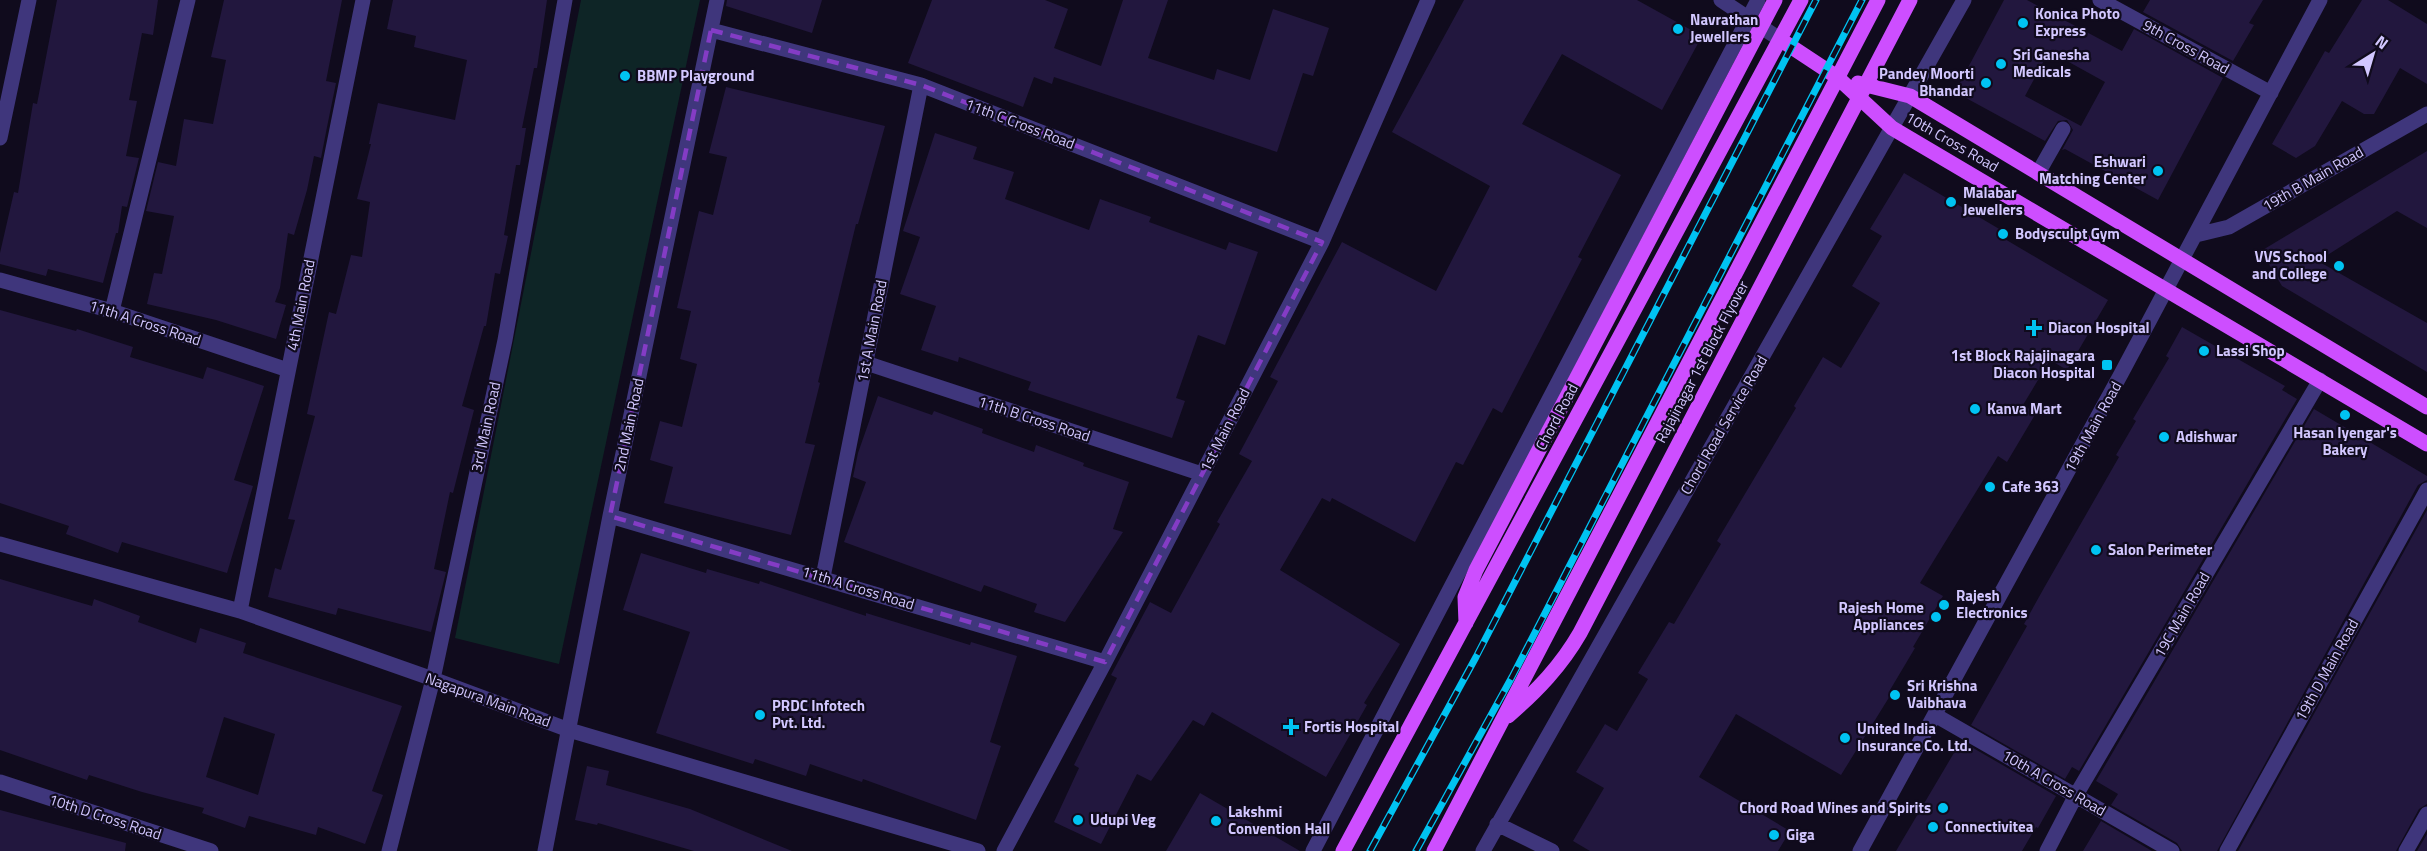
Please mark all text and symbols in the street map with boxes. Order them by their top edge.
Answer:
place label: Konica Photo Express [2035,2,2120,42]
place label: Navrathan Jewellers [1690,8,1758,48]
street label: 9th Cross Road [2139,13,2234,80]
marker: Konica Photo Express [2016,16,2030,30]
marker: Navrathan Jewellers [1671,22,1685,36]
north arrow [2343,24,2403,84]
text: N [2370,29,2394,55]
place label: Sri Ganesha Medicals [2013,43,2090,83]
marker: Sri Ganesha Medicals [1994,57,2008,71]
place label: Pandey Moorti Bhandar [1879,62,1974,102]
place label: BBMP Playground [637,64,754,87]
marker: BBMP Playground [618,69,632,83]
marker: Pandey Moorti Bhandar [1979,76,1993,90]
street label: 11th C Cross Road [962,92,1078,155]
street label: 10th Cross Road [1901,106,2003,178]
street label: 19th B Main Road [2258,140,2368,217]
place label: Eshwari Matching Center [2039,150,2146,190]
marker: Eshwari Matching Center [2151,164,2165,178]
place label: Malabar Jewellers [1963,181,2023,221]
marker: Malabar Jewellers [1944,195,1958,209]
place label: Bodysculpt Gym [2015,222,2120,245]
marker: Bodysculpt Gym [1996,227,2010,241]
place label: VVS School and College [2252,245,2327,285]
street label: 4th Main Road [280,257,321,352]
marker: VVS School and College [2332,259,2346,273]
street label: Rajajinagar 1st Block Flyover [1649,276,1754,447]
street label: 1st A Main Road [850,278,893,384]
street label: 11th A Cross Road [86,294,204,351]
place label: Diacon Hospital [2048,316,2150,339]
marker: Diacon Hospital [2025,319,2043,337]
place label: Lassi Shop [2216,339,2285,362]
place label: 1st Block Rajajinagara Diacon Hospital [1951,344,2095,384]
marker: Lassi Shop [2197,344,2211,358]
street label: Chord Road Service Road [1674,351,1773,499]
marker: 1st Block Rajajinagara Diacon Hospital [2100,358,2114,372]
street label: 2nd Main Road [607,376,650,474]
street label: 19th Main Road [2058,377,2127,476]
street label: Chord Road [1529,379,1584,454]
street label: 3rd Main Road [465,380,506,474]
street label: 1st Main Road [1194,384,1255,476]
street label: 11th B Cross Road [975,390,1093,448]
place label: Kanva Mart [1987,397,2062,420]
marker: Kanva Mart [1968,402,1982,416]
marker: Hasan Iyengar's Bakery [2338,408,2352,422]
place label: Hasan Iyengar's Bakery [2293,421,2397,461]
place label: Adishwar [2176,425,2238,448]
marker: Adishwar [2157,430,2171,444]
place label: Cafe 363 [2002,475,2059,498]
marker: Cafe 363 [1983,480,1997,494]
place label: Salon Perimeter [2108,538,2213,561]
marker: Salon Perimeter [2089,543,2103,557]
street label: 11th A Cross Road [799,560,917,616]
street label: 19C Main Road [2148,568,2215,662]
place label: Rajesh Electronics [1956,584,2028,624]
place label: Rajesh Home Appliances [1839,596,1924,636]
marker: Rajesh Electronics [1937,598,1951,612]
marker: Rajesh Home Appliances [1929,610,1943,624]
street label: 19th D Main Road [2289,614,2364,725]
street label: Nagapura Main Road [422,666,554,733]
place label: Sri Krishna Vaibhava [1907,674,1978,714]
marker: Sri Krishna Vaibhava [1888,688,1902,702]
place label: PRDC Infotech Pvt. Ltd. [772,694,865,734]
marker: PRDC Infotech Pvt. Ltd. [753,708,767,722]
place label: Fortis Hospital [1304,715,1399,738]
place label: United India Insurance Co. Ltd. [1857,717,1972,757]
marker: Fortis Hospital [1282,718,1300,736]
marker: United India Insurance Co. Ltd. [1838,731,1852,745]
street label: 10th A Cross Road [1998,743,2110,822]
street label: 10th D Cross Road [46,787,164,846]
place label: Chord Road Wines and Spirits [1739,796,1931,819]
place label: Lakshmi Convention Hall [1228,800,1330,840]
marker: Chord Road Wines and Spirits [1936,801,1950,815]
place label: Udupi Veg [1090,808,1156,831]
marker: Udupi Veg [1071,813,1085,827]
marker: Lakshmi Convention Hall [1209,814,1223,828]
place label: Connectivitea [1945,815,2034,838]
marker: Connectivitea [1926,820,1940,834]
place label: Giga [1786,823,1815,846]
marker: Giga [1767,828,1781,842]

